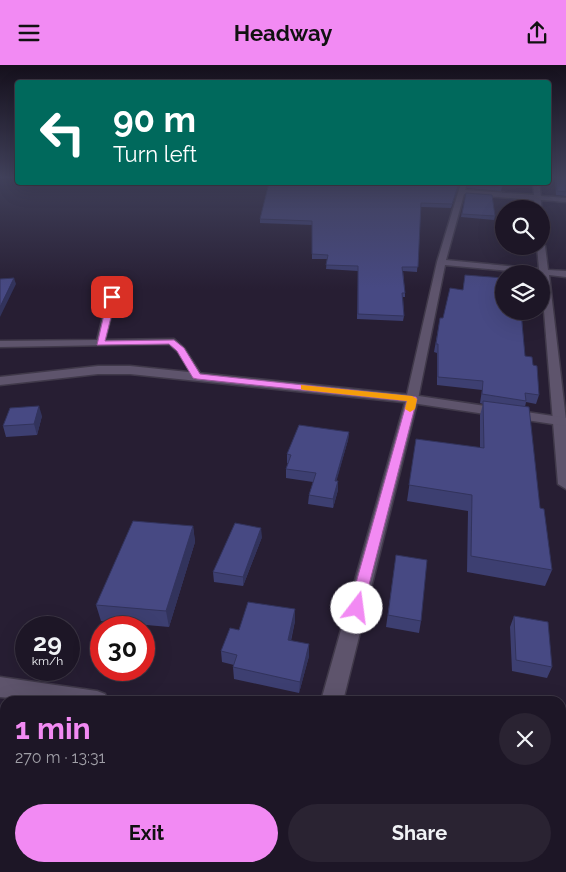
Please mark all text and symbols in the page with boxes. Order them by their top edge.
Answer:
icon: menu [15,19,43,47]
icon: share [523,19,551,47]
text: Headway [234,20,332,46]
text: 90 m [113,99,196,140]
icon: left [30,100,95,165]
text: Turn left [113,141,197,167]
map controls [495,200,550,320]
button: search [495,200,550,255]
button: layers [495,265,550,320]
pin [91,276,133,318]
icon: arrive [98,283,126,311]
position arrow [330,581,382,633]
speed limit sign: 30 [90,616,155,681]
text: 29 [33,627,62,657]
text: km/h [32,654,63,668]
text: 1 min [15,711,91,746]
button: close [499,713,551,765]
text: 270 m · 13:31 [15,748,105,767]
button: Exit [15,804,278,862]
button: Share [288,804,551,862]

